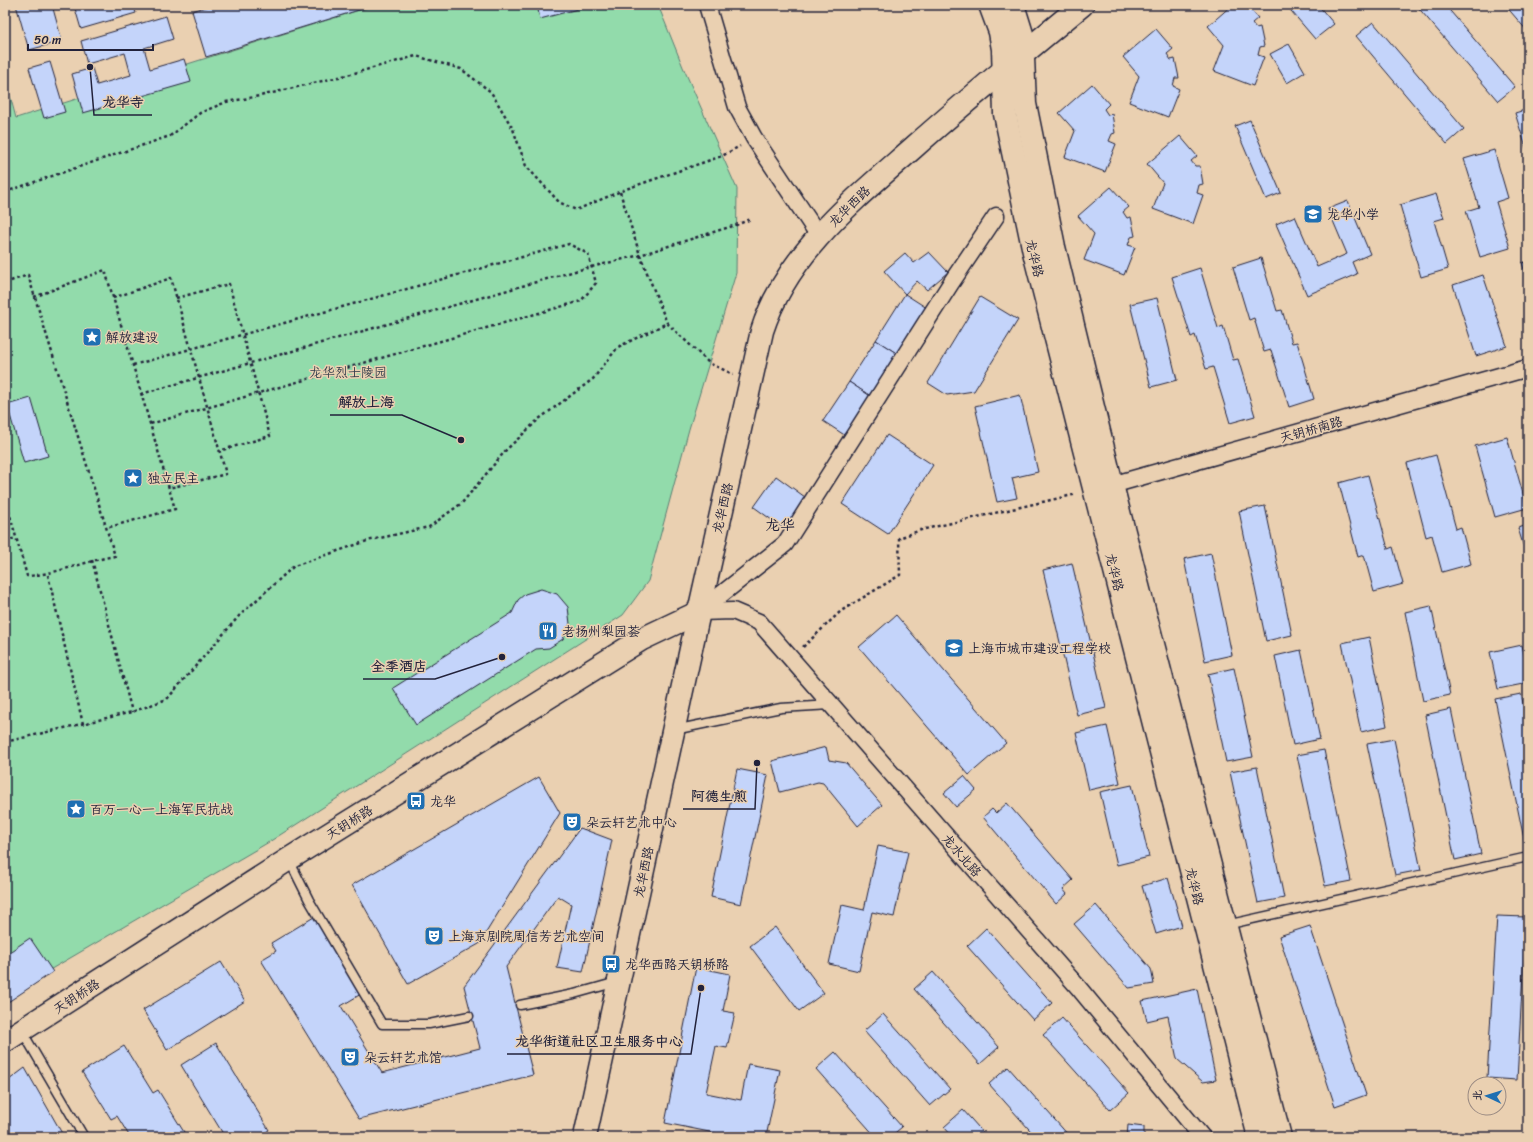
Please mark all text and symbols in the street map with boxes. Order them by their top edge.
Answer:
scale bar [28,26,153,52]
text: 50 m [34,29,61,51]
callout: 龙华寺 [94,89,152,115]
text: 龙华寺 [102,90,144,115]
street label: 龙华西路 [823,180,876,233]
school or university icon: 龙华小学 [1302,203,1324,225]
place label: 龙华小学 [1327,203,1379,226]
street label: 龙华路 [1019,236,1050,280]
place icon: 解放建设 [81,326,103,348]
place label: 解放建设 [106,326,158,349]
park label: 龙华烈士陵园 [309,361,387,384]
callout: 解放上海 [330,389,402,415]
text: 解放上海 [338,390,394,415]
street label: 天钥桥南路 [1277,409,1346,449]
place icon: 独立民主 [122,467,144,489]
place label: 独立民主 [147,467,199,490]
street label: 龙华西路 [705,480,740,536]
district label: 龙华 [765,512,795,538]
street label: 龙华路 [1099,550,1130,594]
restaurant icon: 老扬州梨园荟 [537,620,559,642]
place label: 老扬州梨园荟 [562,620,640,643]
school or university icon: 上海市城市建设工程学校 [943,637,965,659]
place label: 上海市城市建设工程学校 [968,637,1111,660]
callout: 全季酒店 [363,653,435,679]
text: 全季酒店 [371,654,427,679]
callout: 阿德生煎 [683,783,755,809]
text: 阿德生煎 [691,784,747,809]
bus stop icon: 龙华 [405,790,427,812]
place label: 龙华 [430,790,456,813]
place icon: 百万一心一上海军民抗战 [65,798,87,820]
place label: 百万一心一上海军民抗战 [90,798,233,821]
street label: 天钥桥路 [321,799,377,846]
theatre icon: 朵云轩艺术中心 [561,811,583,833]
place label: 朵云轩艺术中心 [586,811,677,834]
street label: 龙水北路 [936,828,987,883]
street label: 龙华西路 [627,844,660,900]
street label: 龙华路 [1179,864,1210,908]
theatre icon: 上海京剧院周信芳艺术空间 [423,925,445,947]
place label: 上海京剧院周信芳艺术空间 [448,925,604,948]
bus stop icon: 龙华西路天钥桥路 [600,953,622,975]
place label: 龙华西路天钥桥路 [625,953,729,976]
street label: 天钥桥路 [48,973,104,1020]
callout: 龙华街道社区卫生服务中心 [507,1028,691,1054]
text: 龙华街道社区卫生服务中心 [515,1029,683,1054]
theatre icon: 朵云轩艺术馆 [339,1046,361,1068]
place label: 朵云轩艺术馆 [364,1046,442,1069]
north arrow [1467,1076,1507,1116]
text: 北 [1468,1089,1487,1101]

